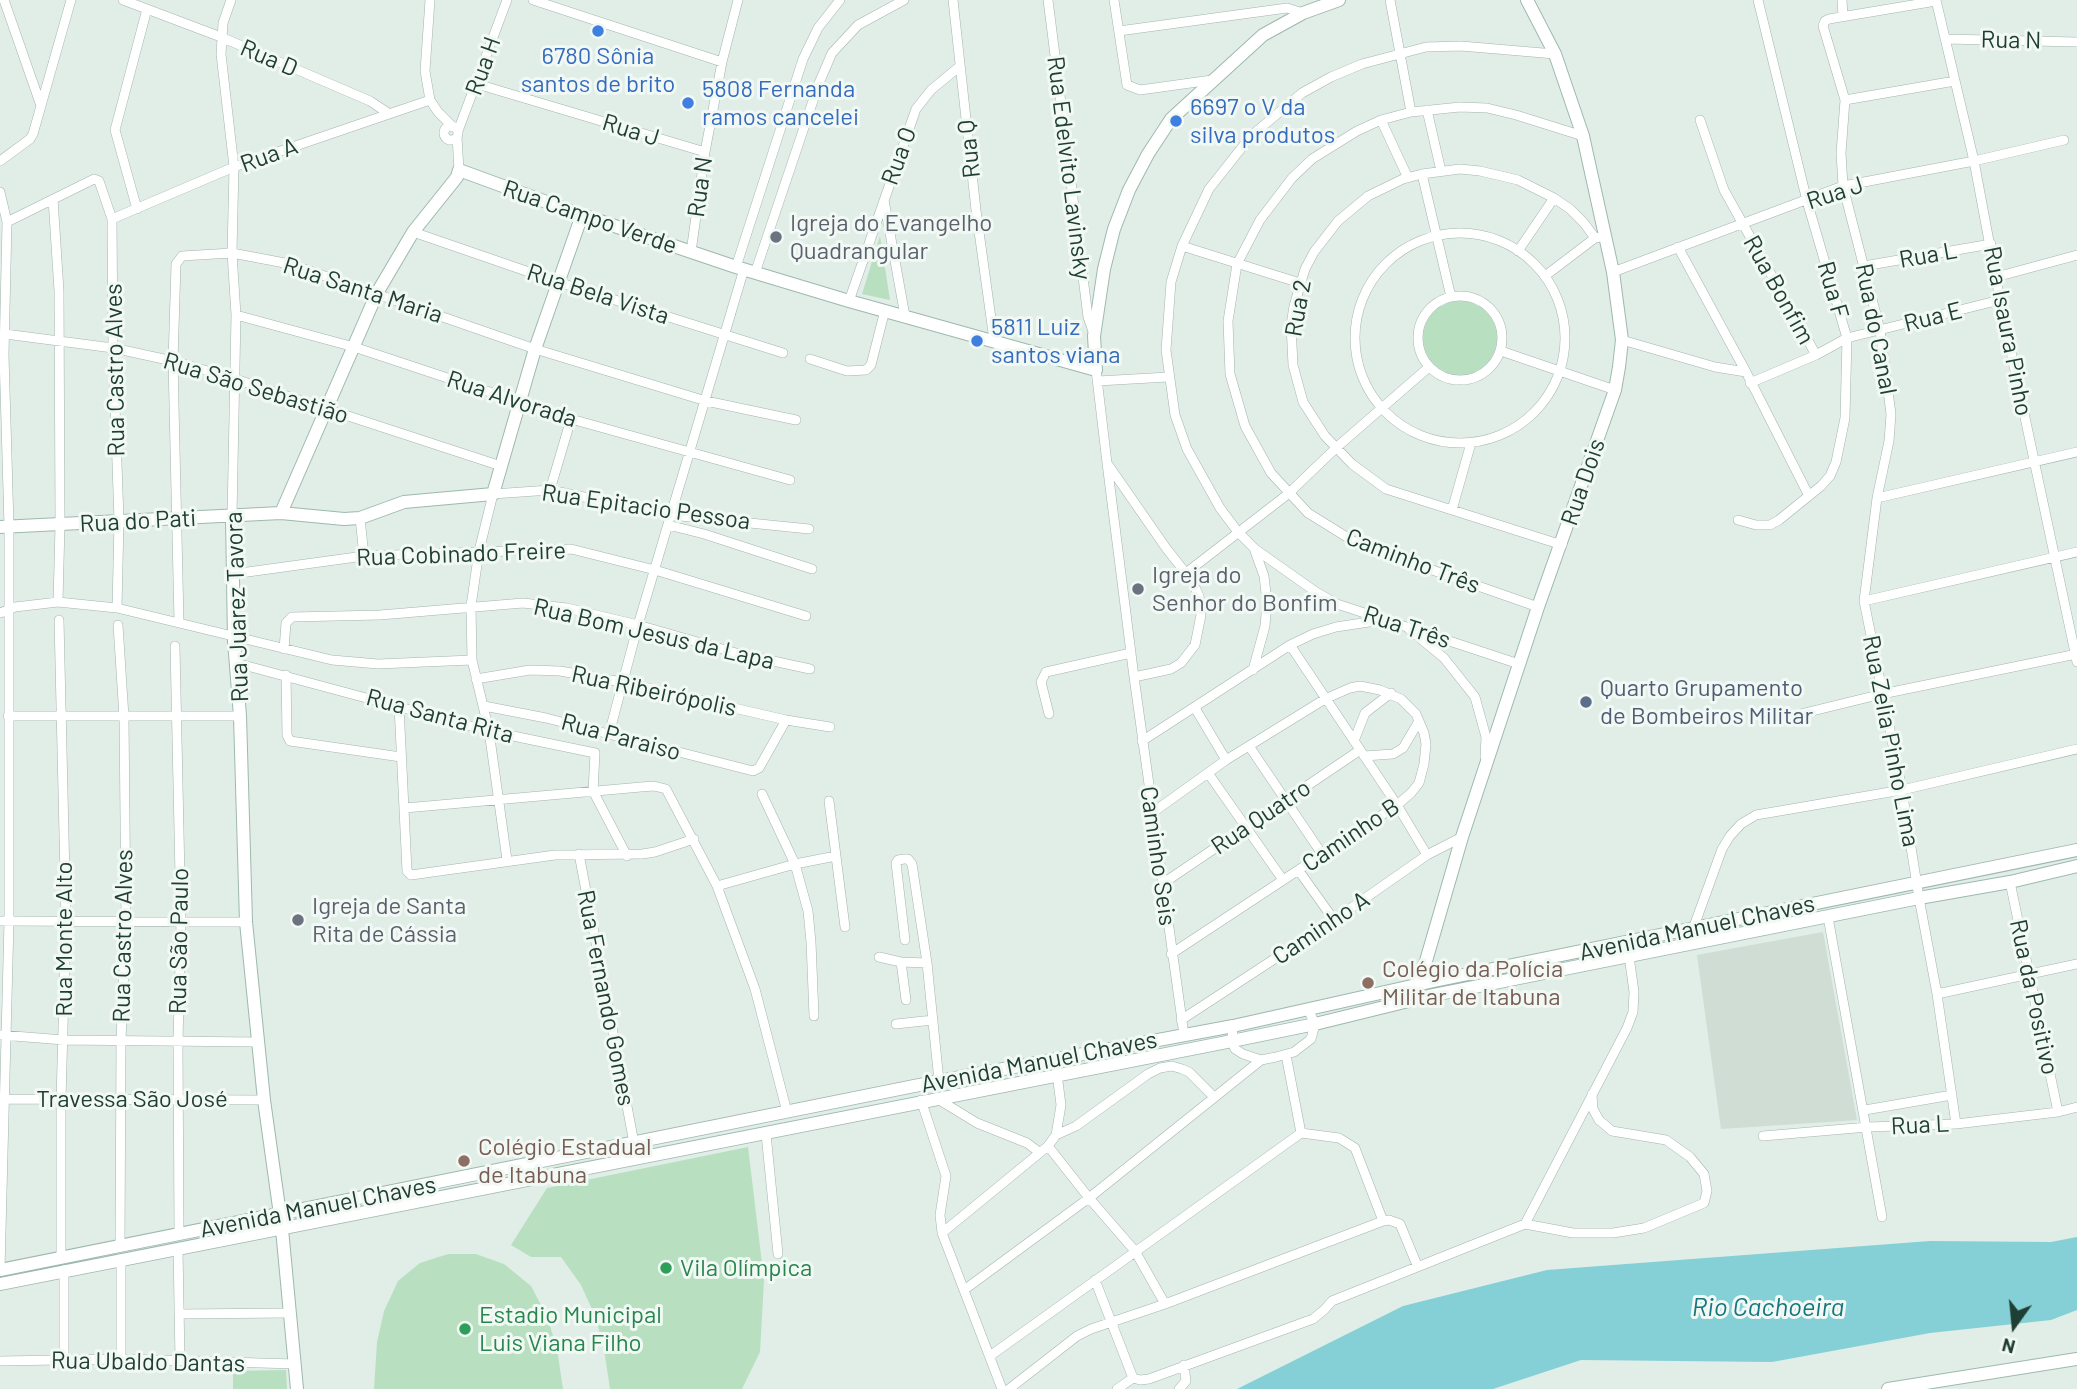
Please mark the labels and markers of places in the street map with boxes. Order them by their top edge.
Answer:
marker: 6780 Sônia santos de brito [590,23,606,39]
place label: 6780 Sônia santos de brito [521,42,675,98]
place label: 5808 Fernanda ramos cancelei [702,75,859,131]
place label: 6697 o V da silva produtos [1190,93,1335,149]
marker: 5808 Fernanda ramos cancelei [680,95,696,111]
marker: 6697 o V da silva produtos [1168,113,1184,129]
place label: Igreja do Evangelho Quadrangular [790,209,992,265]
marker: Igreja do Evangelho Quadrangular [768,229,784,245]
place label: 5811 Luiz santos viana [991,313,1121,369]
marker: 5811 Luiz santos viana [969,333,985,349]
place label: Igreja do Senhor do Bonfim [1152,561,1338,617]
marker: Igreja do Senhor do Bonfim [1130,581,1146,597]
place label: Quarto Grupamento de Bombeiros Militar [1600,674,1813,730]
marker: Quarto Grupamento de Bombeiros Militar [1578,694,1594,710]
place label: Igreja de Santa Rita de Cássia [312,892,466,948]
marker: Igreja de Santa Rita de Cássia [290,912,306,928]
place label: Colégio da Polícia Militar de Itabuna [1382,955,1563,1011]
marker: Colégio da Polícia Militar de Itabuna [1360,975,1376,991]
place label: Colégio Estadual de Itabuna [478,1133,652,1189]
marker: Colégio Estadual de Itabuna [456,1153,472,1169]
place label: Vila Olímpica [680,1254,812,1282]
marker: Vila Olímpica [658,1260,674,1276]
place label: Estadio Municipal Luis Viana Filho [479,1301,662,1357]
marker: Estadio Municipal Luis Viana Filho [457,1321,473,1337]

